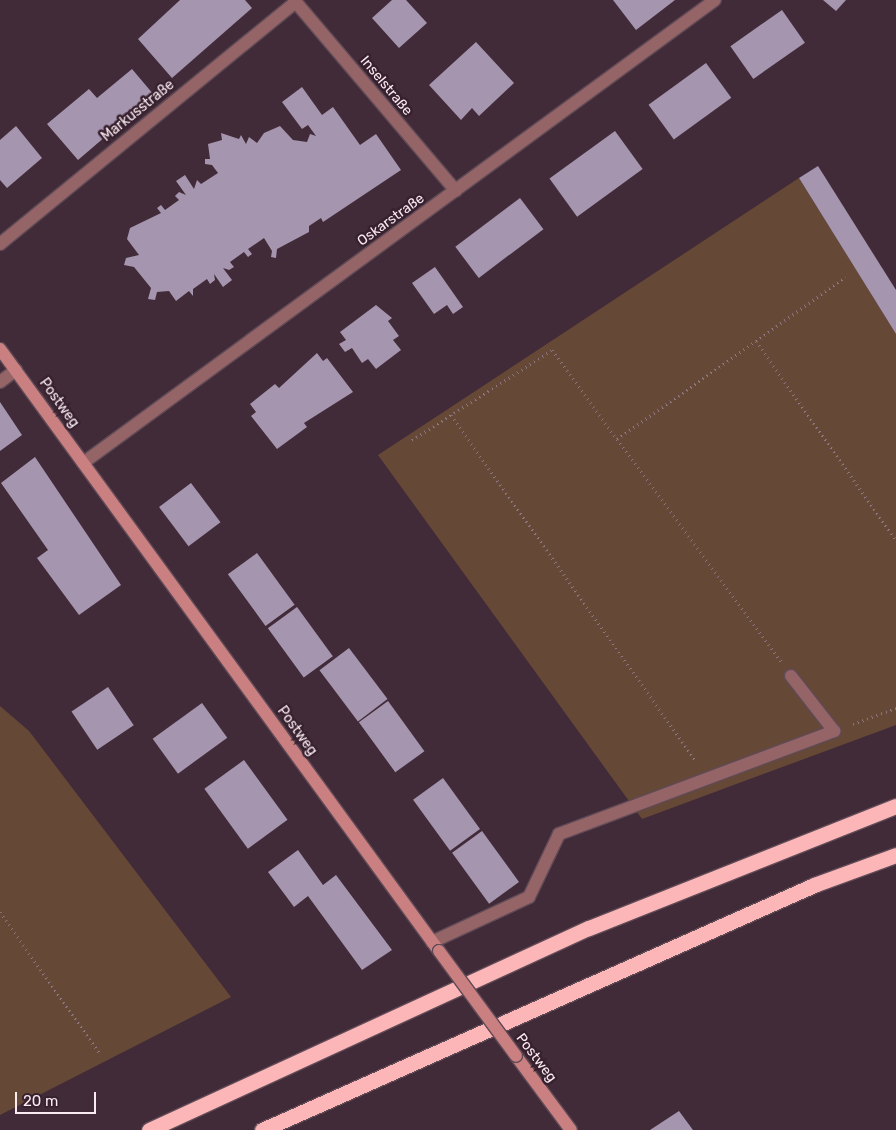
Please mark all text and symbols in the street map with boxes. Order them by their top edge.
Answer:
street label: Inselstraße [356,53,416,119]
street label: Markusstraße [98,77,178,145]
street label: Oskarstraße [354,190,428,250]
street label: Postweg [36,375,82,431]
street label: Postweg [274,703,320,759]
street label: Postweg [512,1030,560,1086]
scale bar [18,1082,99,1114]
text: 20 m [23,1092,58,1110]

